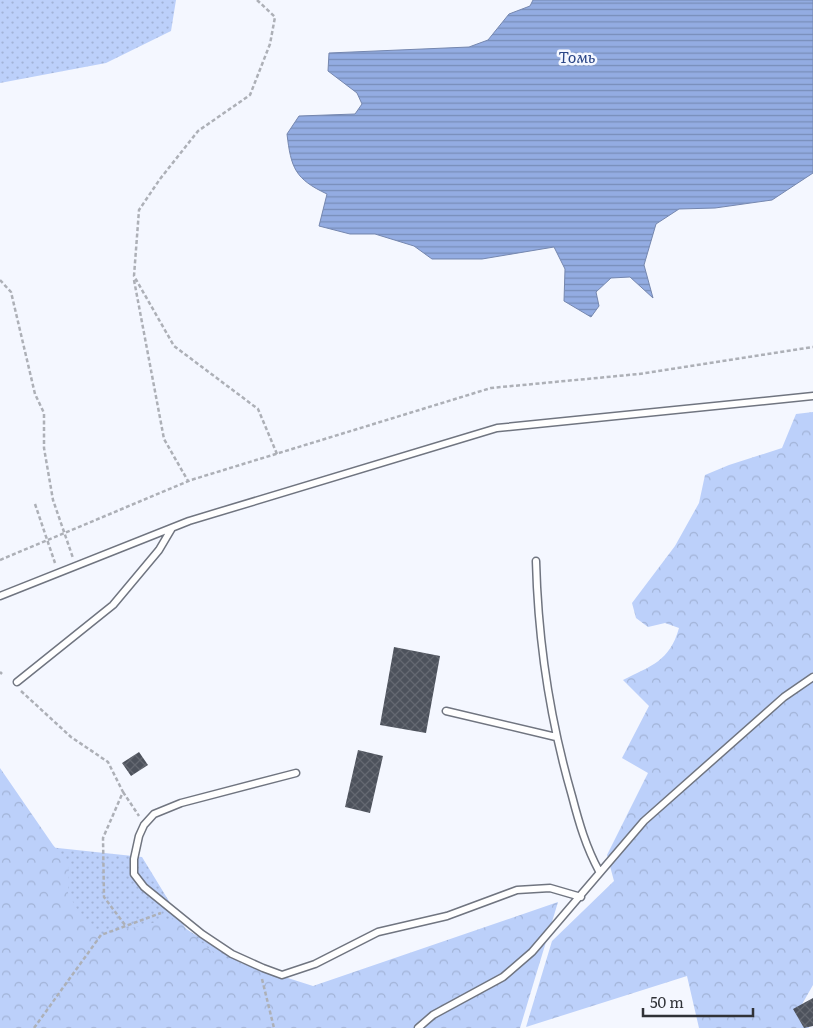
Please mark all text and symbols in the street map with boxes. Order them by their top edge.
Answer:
water label: Томь [559,44,596,68]
scale bar [643,986,753,1018]
text: 50 m [650,990,684,1013]

